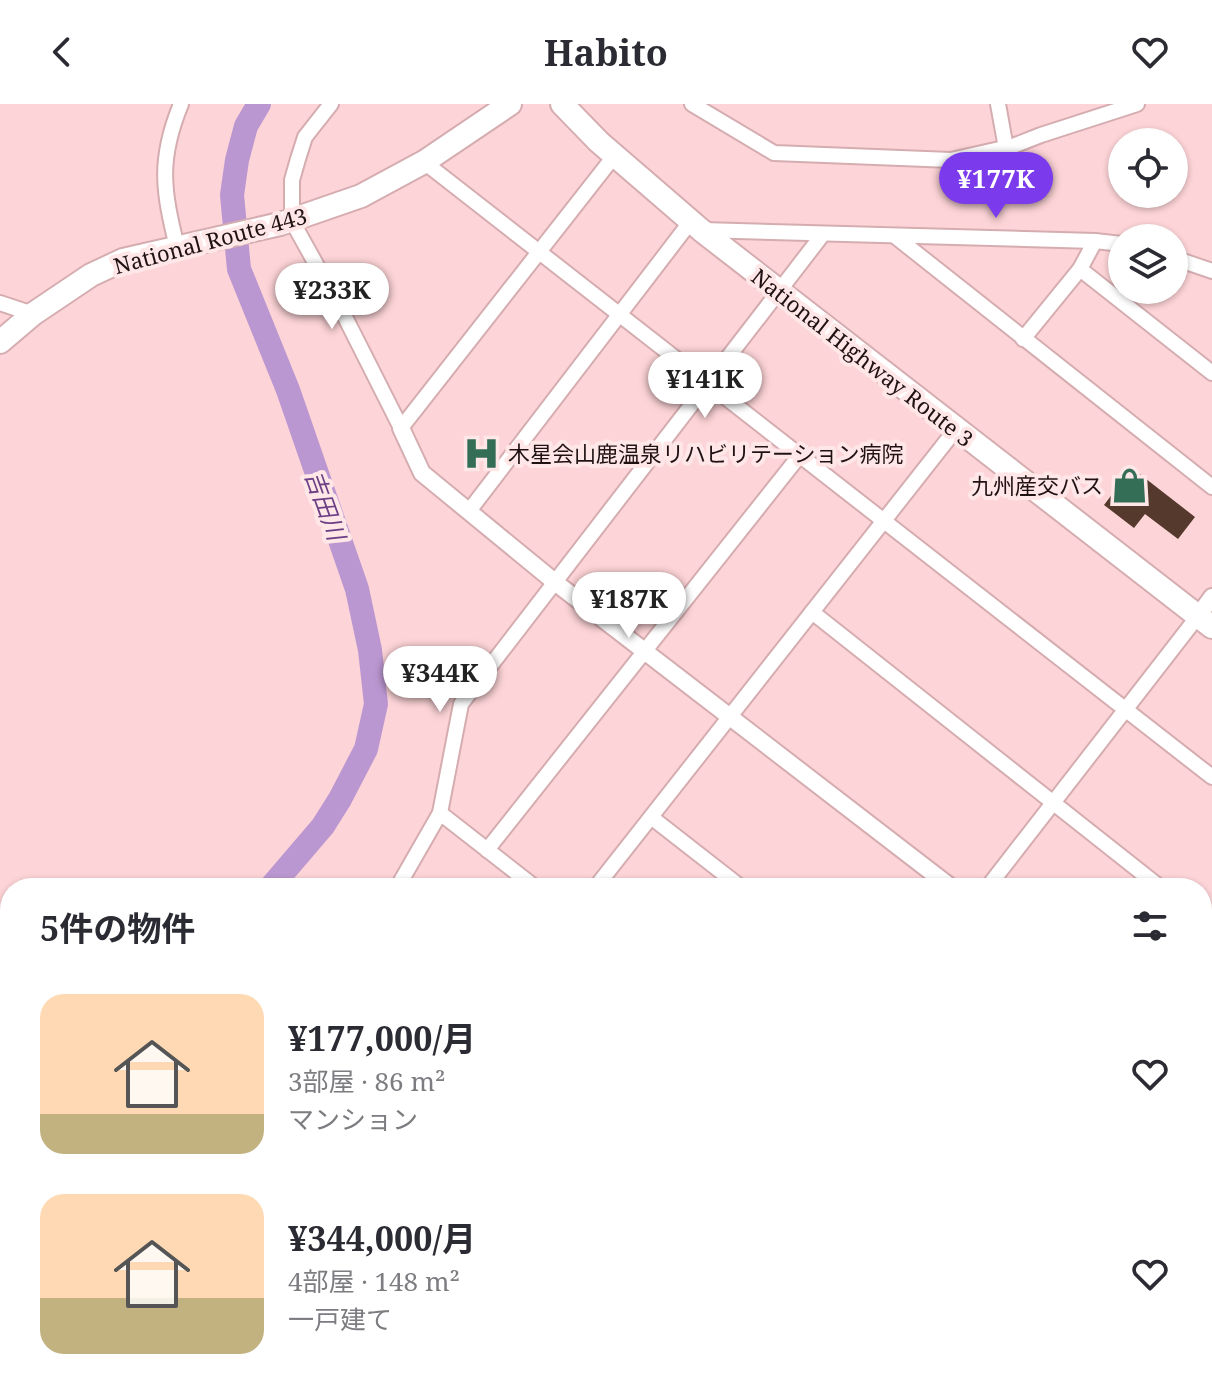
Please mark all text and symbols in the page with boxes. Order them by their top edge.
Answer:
text: Habito [544,28,668,77]
icon: back [40,30,84,74]
icon: heart [1128,30,1172,74]
map controls [1108,128,1188,304]
button: locate [1108,128,1188,208]
pin: ¥177K [940,152,1052,220]
text: ¥177K [957,160,1035,196]
street label: National Route 443 [110,200,310,280]
button: layers [1108,224,1188,304]
street label: National Highway Route 3 [746,261,980,453]
pin: ¥233K [276,263,388,331]
text: ¥233K [293,271,371,307]
pin: ¥141K [649,352,761,420]
text: ¥141K [666,360,744,396]
hospital icon: 木星会山鹿温泉リハビリテーション病院 [463,434,501,472]
place label: 木星会山鹿温泉リハビリテーション病院 [508,438,904,468]
water label: 吉田川 [298,466,355,547]
shop icon: 九州産交バス [1110,466,1148,504]
place label: 九州産交バス [971,470,1103,500]
pin: ¥187K [573,572,685,640]
text: ¥187K [590,580,668,616]
pin: ¥344K [384,646,496,714]
text: ¥344K [401,654,479,690]
icon: filters [1128,904,1172,948]
text: 5件の物件 [40,905,195,951]
text: ¥177,000/月 [288,1015,476,1061]
icon: home [104,1026,200,1122]
icon: heart [1128,1052,1172,1096]
text: 3部屋 · 86 m² [288,1063,445,1099]
text: マンション [288,1101,418,1137]
text: ¥344,000/月 [288,1215,476,1261]
icon: home [104,1226,200,1322]
icon: heart [1128,1252,1172,1296]
text: 4部屋 · 148 m² [288,1263,460,1299]
text: 一戸建て [288,1301,392,1337]

